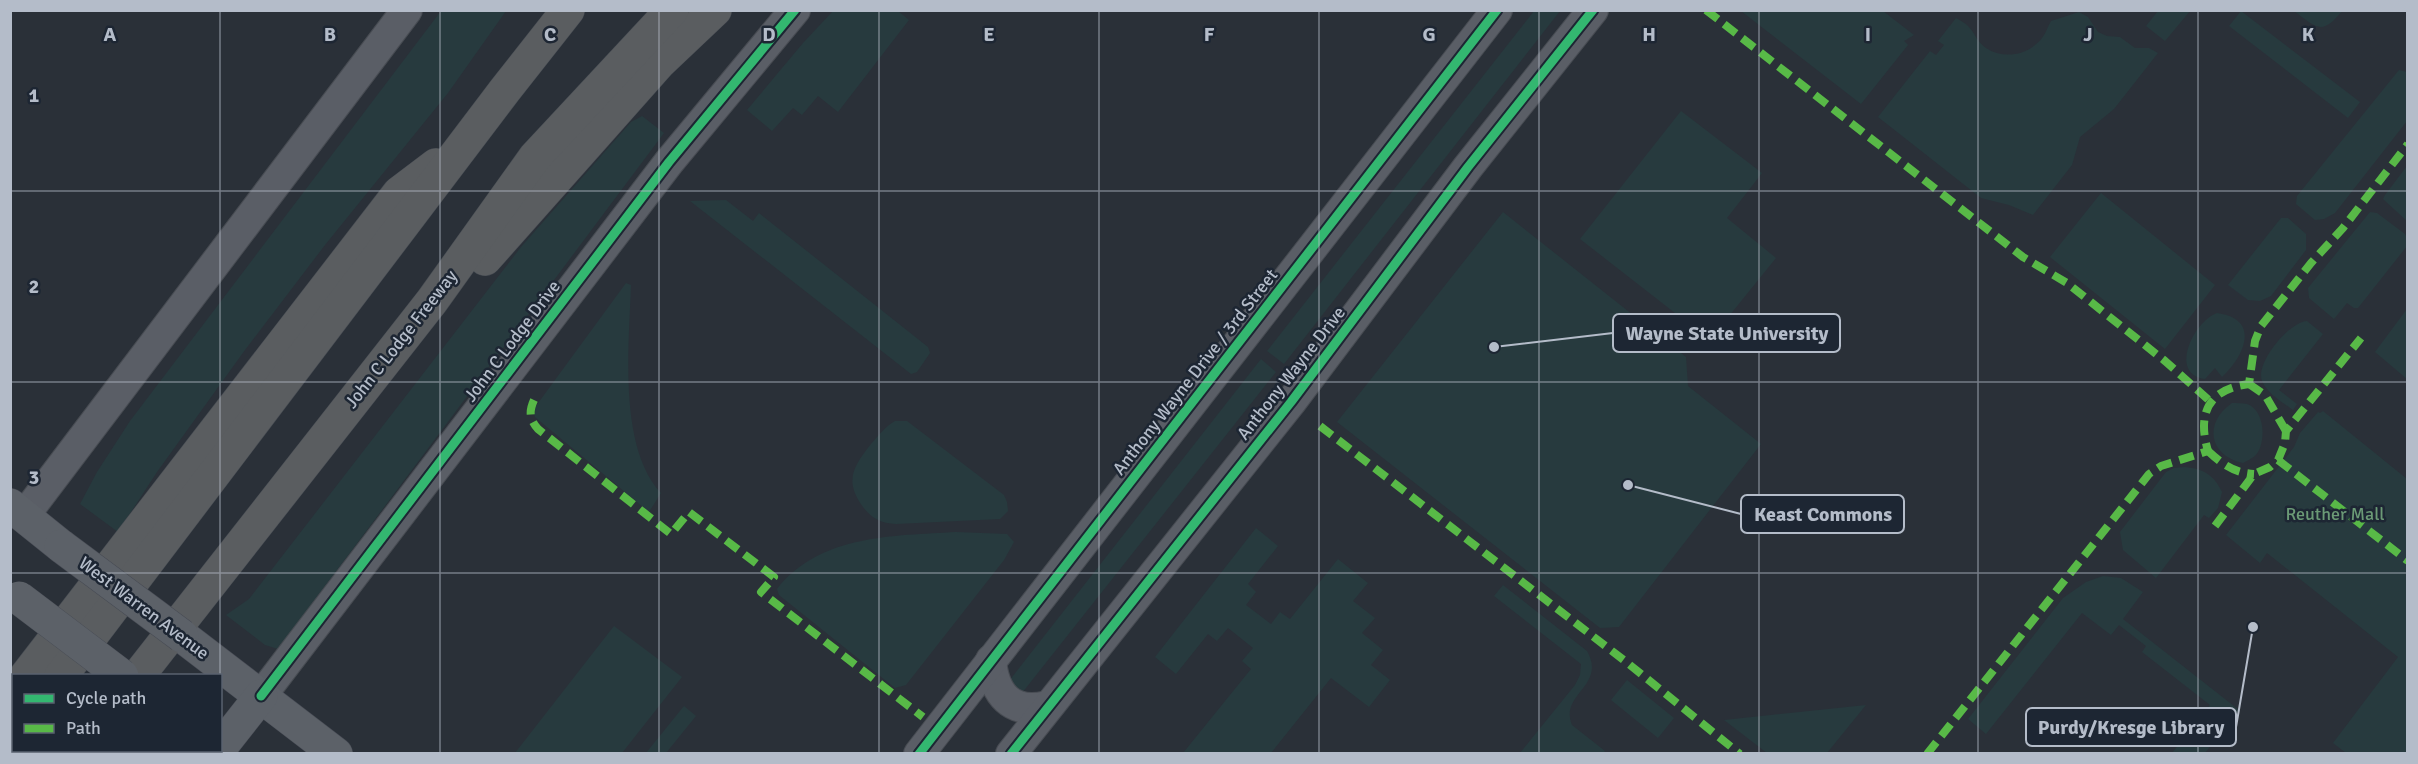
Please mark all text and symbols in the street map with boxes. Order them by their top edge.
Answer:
text: A [104,22,117,47]
text: B [324,22,336,47]
text: C [544,22,556,47]
text: D [762,22,776,47]
text: E [983,22,995,47]
text: F [1204,22,1215,47]
text: G [1422,22,1436,47]
text: H [1642,22,1656,47]
text: I [1865,22,1871,47]
text: J [2083,22,2093,47]
text: K [2302,22,2315,47]
text: 1 [29,83,40,108]
street label: John C Lodge Freeway [340,265,462,412]
street label: Anthony Wayne Drive / 3rd Street [1108,265,1282,479]
text: 2 [29,274,39,299]
street label: John C Lodge Drive [459,276,565,406]
street label: Anthony Wayne Drive [1232,302,1350,444]
callout: Wayne State University [1613,314,1840,352]
text: Wayne State University [1625,321,1829,346]
text: 3 [29,465,39,490]
callout: Keast Commons [1741,495,1904,533]
text: Keast Commons [1754,502,1892,527]
park label: Reuther Mall [2285,503,2385,525]
street label: West Warren Avenue [74,552,214,664]
legend [12,674,222,752]
text: Cycle path [66,687,146,709]
callout: Purdy/Kresge Library [2026,708,2236,746]
text: Purdy/Kresge Library [2038,715,2224,740]
text: Path [66,717,101,739]

